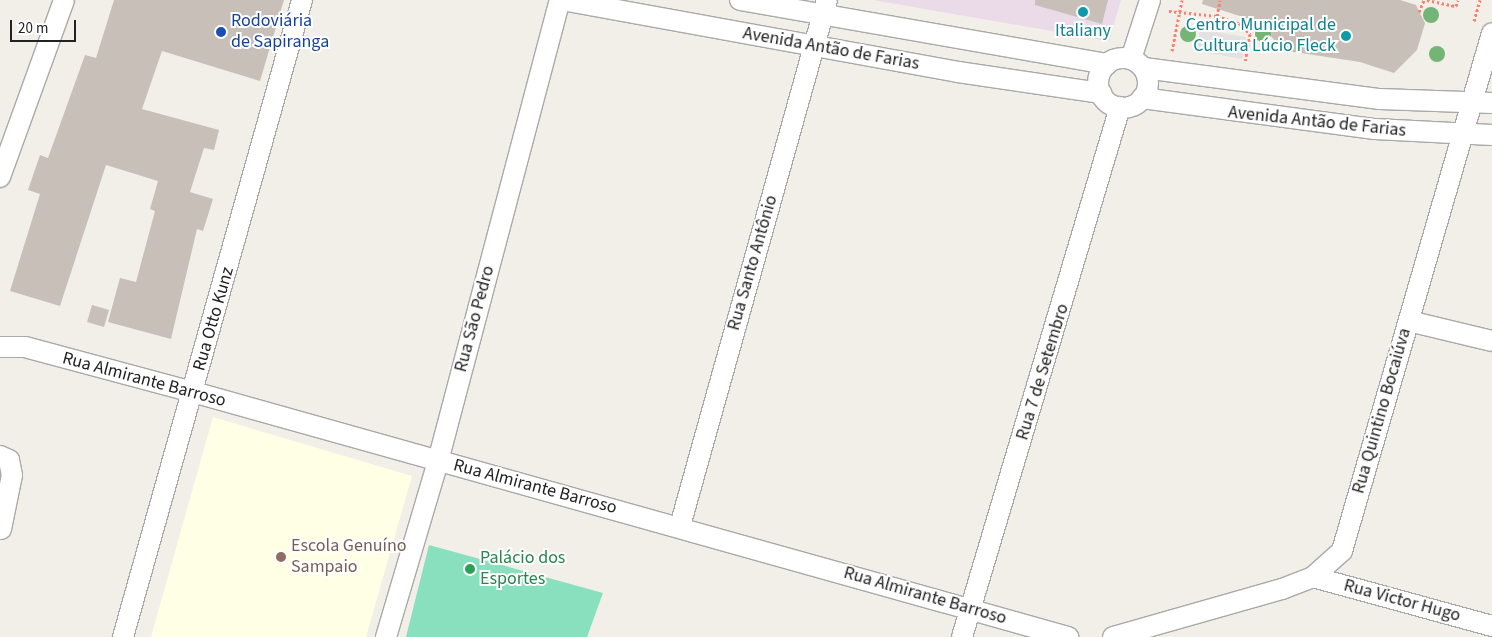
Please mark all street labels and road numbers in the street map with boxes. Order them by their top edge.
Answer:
street label: Avenida Antão de Farias [741,23,921,75]
street label: Avenida Antão de Farias [1227,102,1407,142]
street label: Rua Santo Antônio [723,193,783,333]
street label: Rua São Pedro [450,263,500,375]
street label: Rua Otto Kunz [189,265,239,373]
street label: Rua 7 de Setembro [1012,301,1074,443]
street label: Rua Quintino Bocaiúva [1348,326,1416,496]
street label: Rua Almirante Barroso [60,348,228,412]
street label: Rua Almirante Barroso [451,455,619,519]
street label: Rua Almirante Barroso [841,562,1009,630]
street label: Rua Victor Hugo [1341,575,1463,627]

